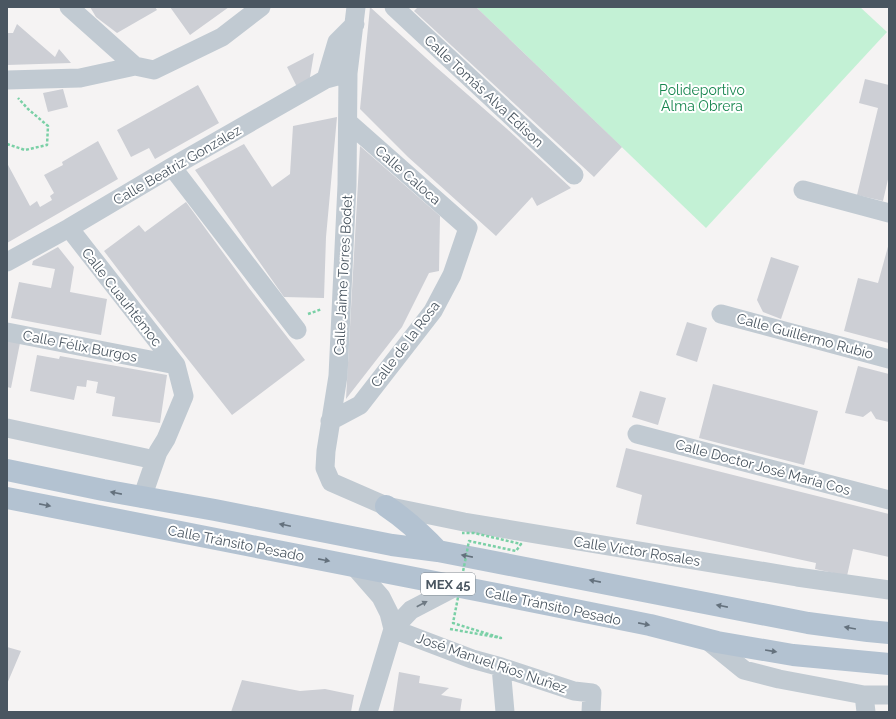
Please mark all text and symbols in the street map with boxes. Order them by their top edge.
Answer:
street label: Calle Tomás Alva Edison [421,32,547,150]
park label: Polideportivo Alma Obrera [659,82,745,114]
street label: Calle Beatriz González [110,122,244,208]
street label: Calle Caloca [372,142,444,208]
street label: Calle Jaime Torres Bodet [331,194,355,356]
street label: Calle Cuauhtémoc [79,245,166,350]
street label: Calle de la Rosa [367,298,443,390]
street label: Calle Guillermo Rubio [735,310,875,362]
street label: Calle Félix Burgos [21,327,139,365]
street label: Calle Doctor José María Cos [674,436,852,498]
one-way arrow [109,489,122,495]
one-way arrow [39,503,51,509]
one-way arrow [278,521,291,527]
street label: Calle Tránsito Pesado [166,522,306,564]
street label: Calle Víctor Rosales [573,533,702,569]
one-way arrow [461,553,473,559]
one-way arrow [318,557,330,563]
road number: MEX 45 [421,573,475,595]
one-way arrow [589,578,601,584]
street label: Calle Tránsito Pesado [484,584,622,628]
one-way arrow [416,601,427,607]
one-way arrow [716,603,728,609]
one-way arrow [637,622,650,628]
one-way arrow [844,625,856,631]
street label: José Manuel Rios Nuñez [415,630,569,696]
one-way arrow [765,648,777,654]

